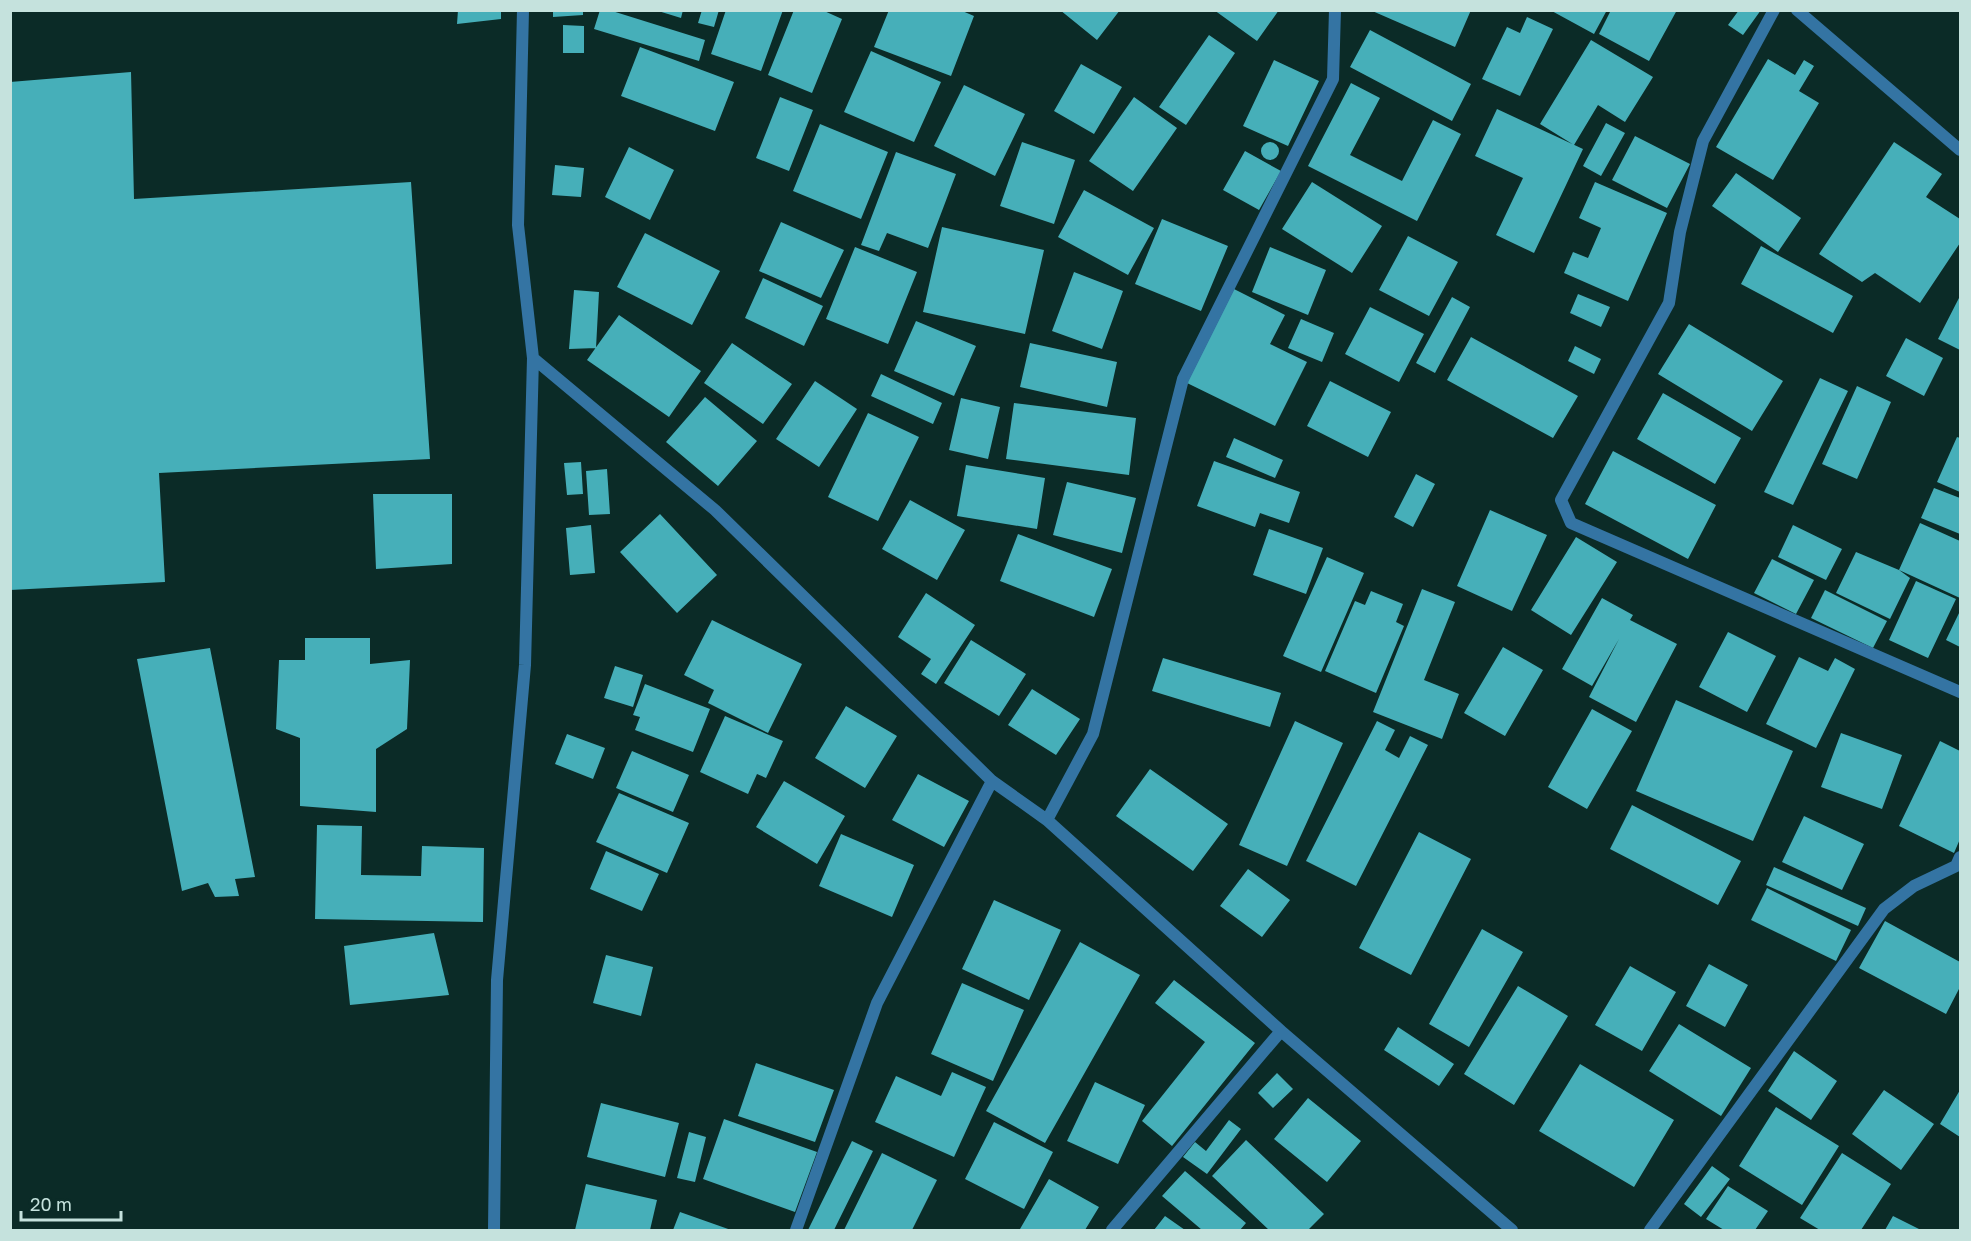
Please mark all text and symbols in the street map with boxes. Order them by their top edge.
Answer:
scale bar [21,1184,122,1222]
text: 20 m [30,1193,72,1215]

